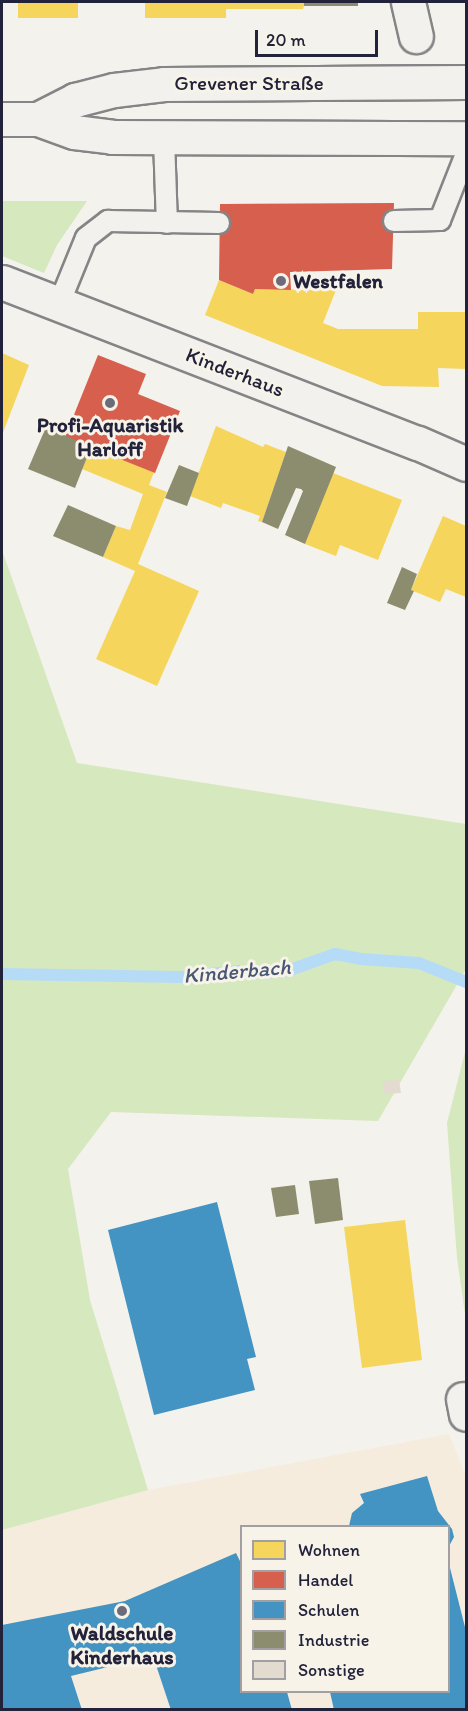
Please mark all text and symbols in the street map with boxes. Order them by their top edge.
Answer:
scale bar [258,18,381,56]
text: 20 m [266,29,306,51]
street label: Grevener Straße [174,70,324,96]
place label: Westfalen [293,268,383,294]
marker: Westfalen [274,274,288,288]
street label: Kinderhaus [182,342,288,402]
marker: Profi-Aquaristik Harloff [103,396,117,410]
place label: Profi-Aquaristik Harloff [37,412,183,462]
water label: Kinderbach [182,953,292,989]
legend [240,1525,450,1693]
text: Wohnen [298,1539,360,1561]
text: Handel [298,1569,353,1591]
text: Schulen [298,1599,360,1621]
marker: Waldschule Kinderhaus [115,1604,129,1618]
place label: Waldschule Kinderhaus [70,1620,174,1670]
text: Industrie [298,1629,369,1651]
text: Sonstige [298,1659,365,1681]

